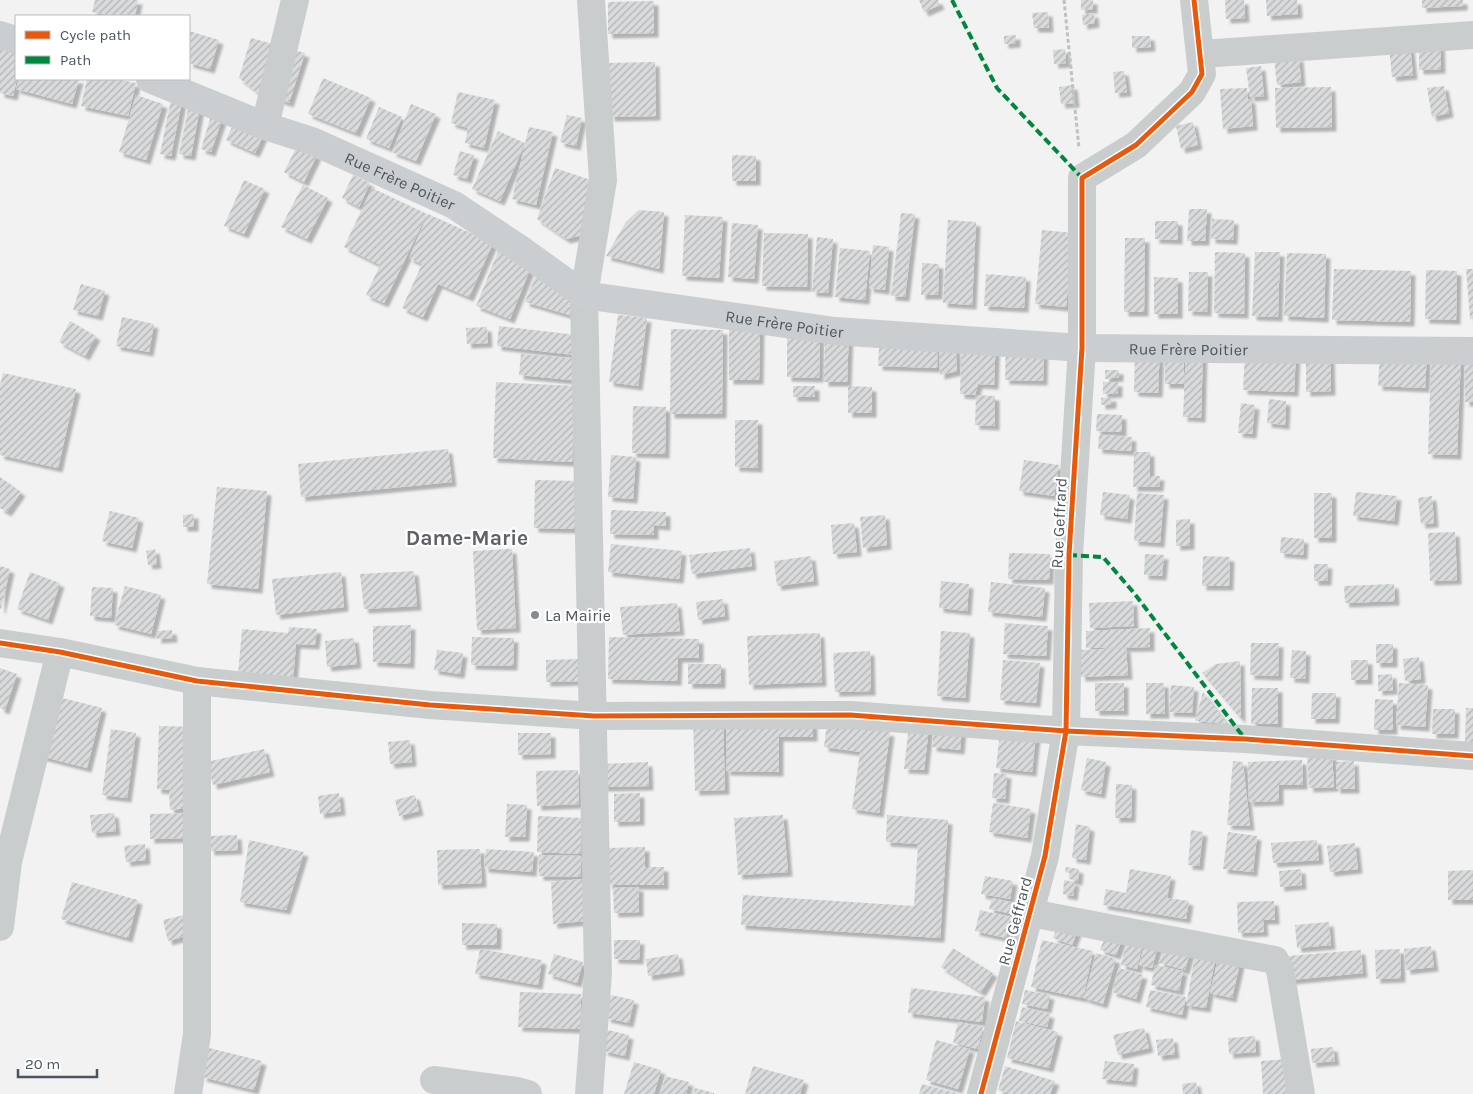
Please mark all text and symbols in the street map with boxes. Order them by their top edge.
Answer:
legend [15,15,190,80]
text: Cycle path [60,26,131,44]
text: Path [60,51,91,69]
street label: Rue Frère Poitier [342,148,458,214]
street label: Rue Frère Poitier [724,306,844,341]
street label: Rue Frère Poitier [1129,339,1248,359]
street label: Rue Geffrard [1047,477,1071,569]
district label: Dame-Marie [406,526,528,550]
place label: La Mairie [545,606,611,625]
marker: La Mairie [529,609,541,621]
street label: Rue Geffrard [994,875,1036,967]
scale bar [18,1046,96,1078]
text: 20 m [25,1055,60,1073]

